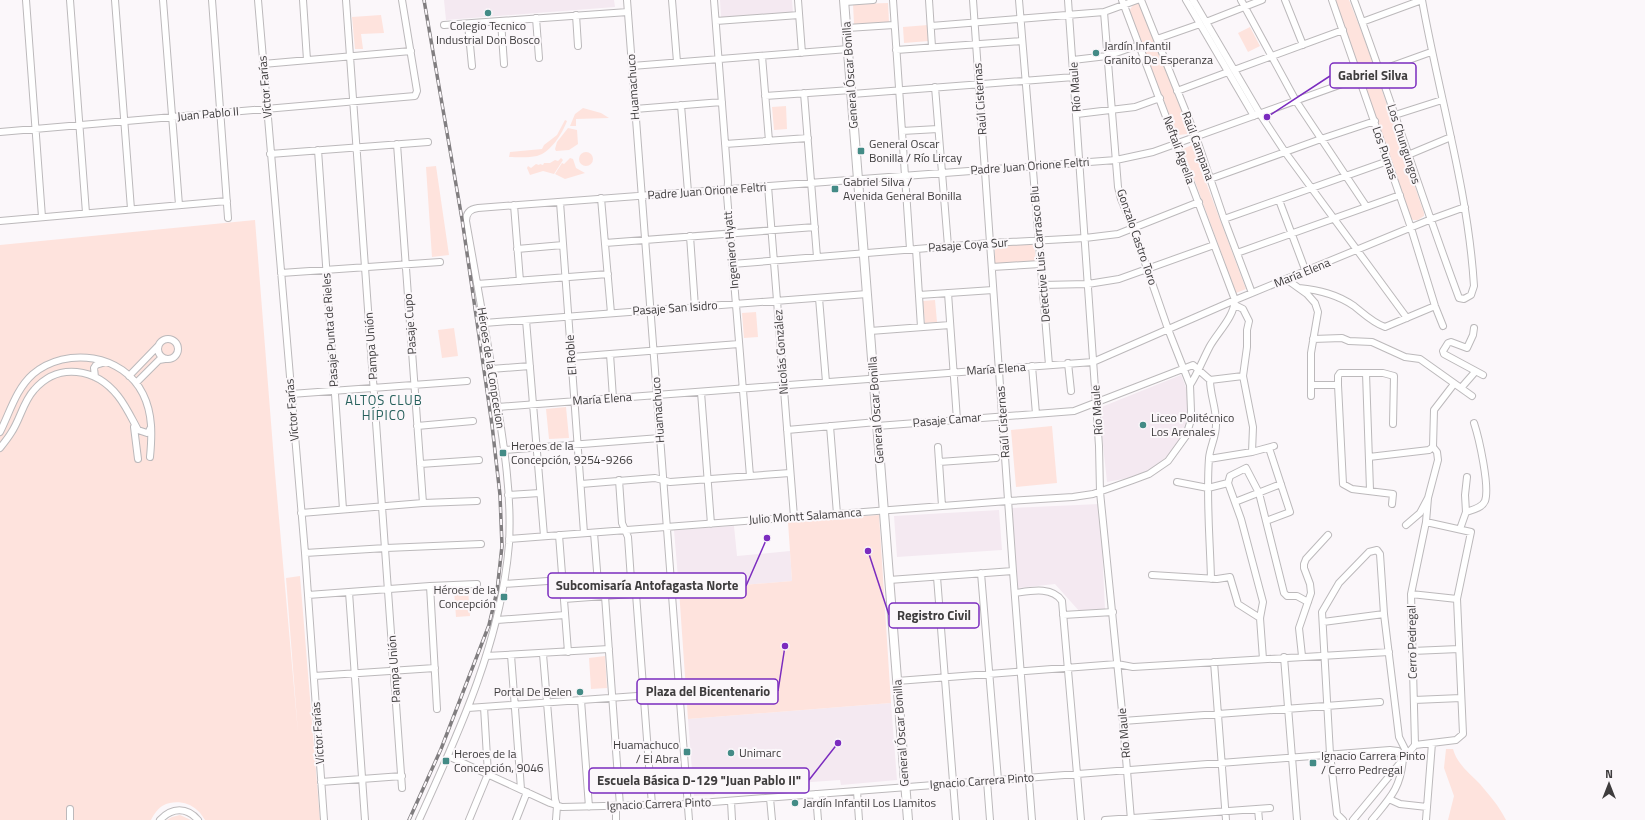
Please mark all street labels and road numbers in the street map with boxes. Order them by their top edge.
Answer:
street label: General Óscar Bonilla [836,21,863,129]
street label: Huamachuco [621,53,644,121]
street label: Víctor Farías [252,55,277,119]
street label: Río Maule [1063,61,1086,113]
street label: Raúl Cisternas [967,62,992,136]
street label: Juan Pablo II [176,101,240,126]
street label: Los Chungungos [1383,101,1426,187]
street label: Raúl Campana [1177,108,1220,183]
street label: Neftalí Agrella [1158,113,1201,187]
street label: Los Pumas [1367,124,1404,182]
street label: Padre Juan Orione Feltri [970,152,1090,179]
street label: Padre Juan Orione Feltri [647,177,767,204]
street label: Detective Luis Carrasco Blu [1024,185,1055,323]
street label: Gonzalo Castro Toro [1112,186,1163,288]
street label: Ingeniero Hyatt [718,210,743,290]
street label: Pasaje Coya Sur [927,232,1009,257]
street label: María Elena [1271,253,1333,292]
street label: Pasaje Punta de Rieles [316,272,343,388]
street label: Pasaje Cupo [398,293,421,355]
street label: Pasaje San Isidro [632,295,718,320]
street label: Héroes de la Conpcecion [473,306,510,430]
street label: Nicolás González [768,309,793,395]
street label: Pampa Unión [359,312,382,380]
street label: El Roble [560,334,581,376]
street label: General Óscar Bonilla [862,356,889,464]
street label: María Elena [966,357,1026,380]
street label: Huamachuco [646,376,669,444]
street label: Víctor Farías [279,378,304,442]
street label: Río Maule [1085,384,1108,436]
street label: Raúl Cisternas [990,385,1015,459]
street label: María Elena [572,387,632,410]
street label: Pasaje Camar [912,407,982,432]
street label: Julio Montt Salamanca [748,502,862,529]
street label: Cerro Pedregal [1401,605,1422,679]
street label: Pampa Unión [382,635,405,703]
street label: General Óscar Bonilla [887,679,914,787]
street label: Víctor Farías [306,701,329,765]
street label: Río Maule [1112,707,1135,759]
street label: Ignacio Carrera Pinto [929,767,1035,794]
street label: Ignacio Carrera Pinto [606,792,712,815]

